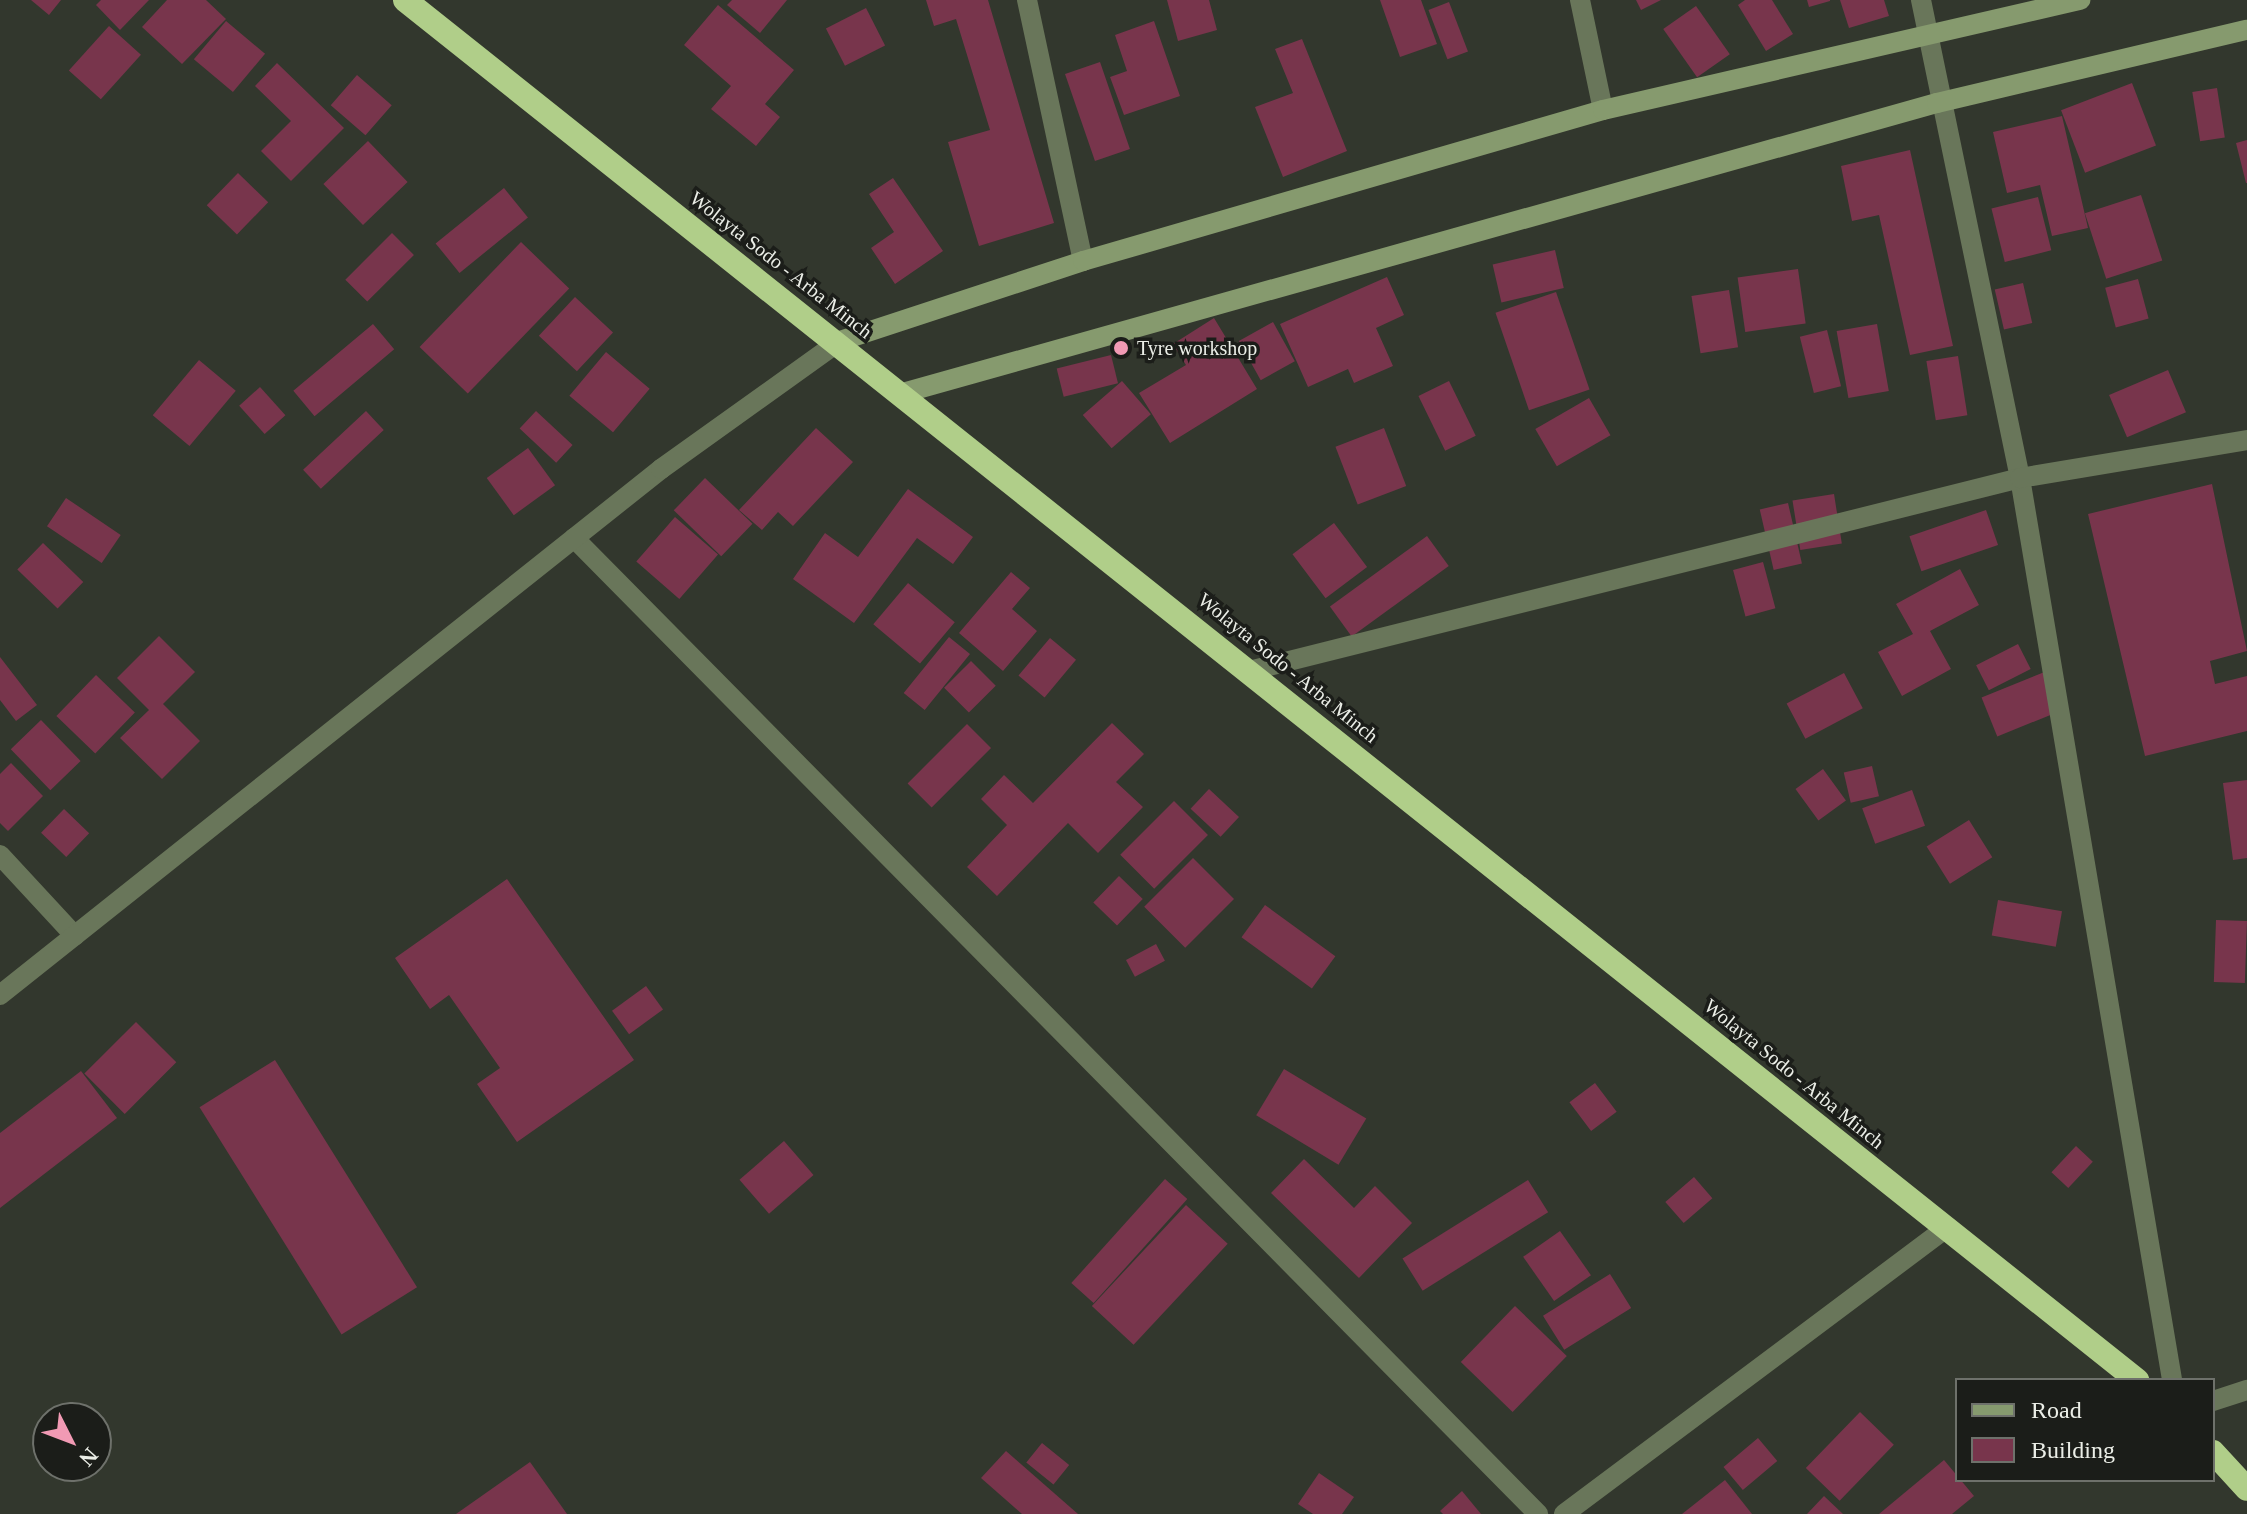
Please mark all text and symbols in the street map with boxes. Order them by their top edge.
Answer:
street label: Wolayta Sodo - Arba Minch [685,186,877,344]
place label: Tyre workshop [1137,336,1257,360]
marker: Tyre workshop [1112,339,1130,357]
street label: Wolayta Sodo - Arba Minch [1193,588,1383,748]
street label: Wolayta Sodo - Arba Minch [1699,994,1889,1154]
legend [1955,1378,2215,1482]
text: Road [2031,1397,2082,1423]
north arrow [32,1402,112,1482]
text: Building [2031,1437,2115,1463]
text: N [74,1443,103,1471]

